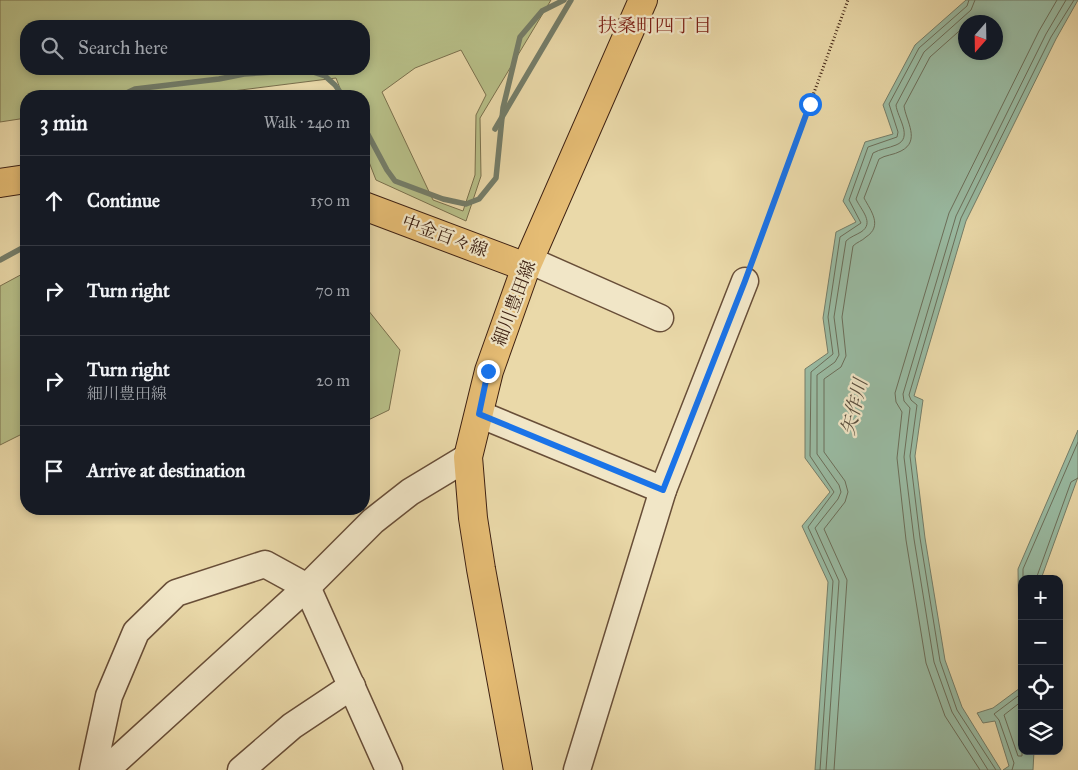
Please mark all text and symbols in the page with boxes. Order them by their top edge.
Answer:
district label: 扶桑町四丁目 [598,14,712,37]
north arrow [958,15,1003,60]
search box [20,20,370,75]
icon: search [38,34,66,62]
text: Search here [78,36,168,59]
route start [799,93,822,116]
text: 3 min [40,110,88,136]
text: Walk · 240 m [264,113,350,132]
icon: ahead [40,187,68,215]
text: Continue [87,189,160,212]
text: 150 m [310,191,350,210]
street label: 中金百々線 [399,210,491,262]
street label: 細川豊田線 [488,257,540,349]
icon: right [40,277,68,305]
text: Turn right [87,279,170,302]
text: 70 m [315,281,350,300]
text: Turn right [87,358,170,381]
route end [477,360,500,383]
icon: right [40,367,68,395]
text: 20 m [316,371,350,390]
water label: 矢作川 [836,375,873,437]
text: 細川豊田線 [87,384,167,403]
icon: arrive [40,457,68,485]
text: Arrive at destination [87,459,245,482]
map controls [1018,575,1063,755]
button: + [1018,575,1063,620]
button: − [1018,620,1063,665]
button: locate [1018,665,1063,710]
button: layers [1018,710,1063,755]

